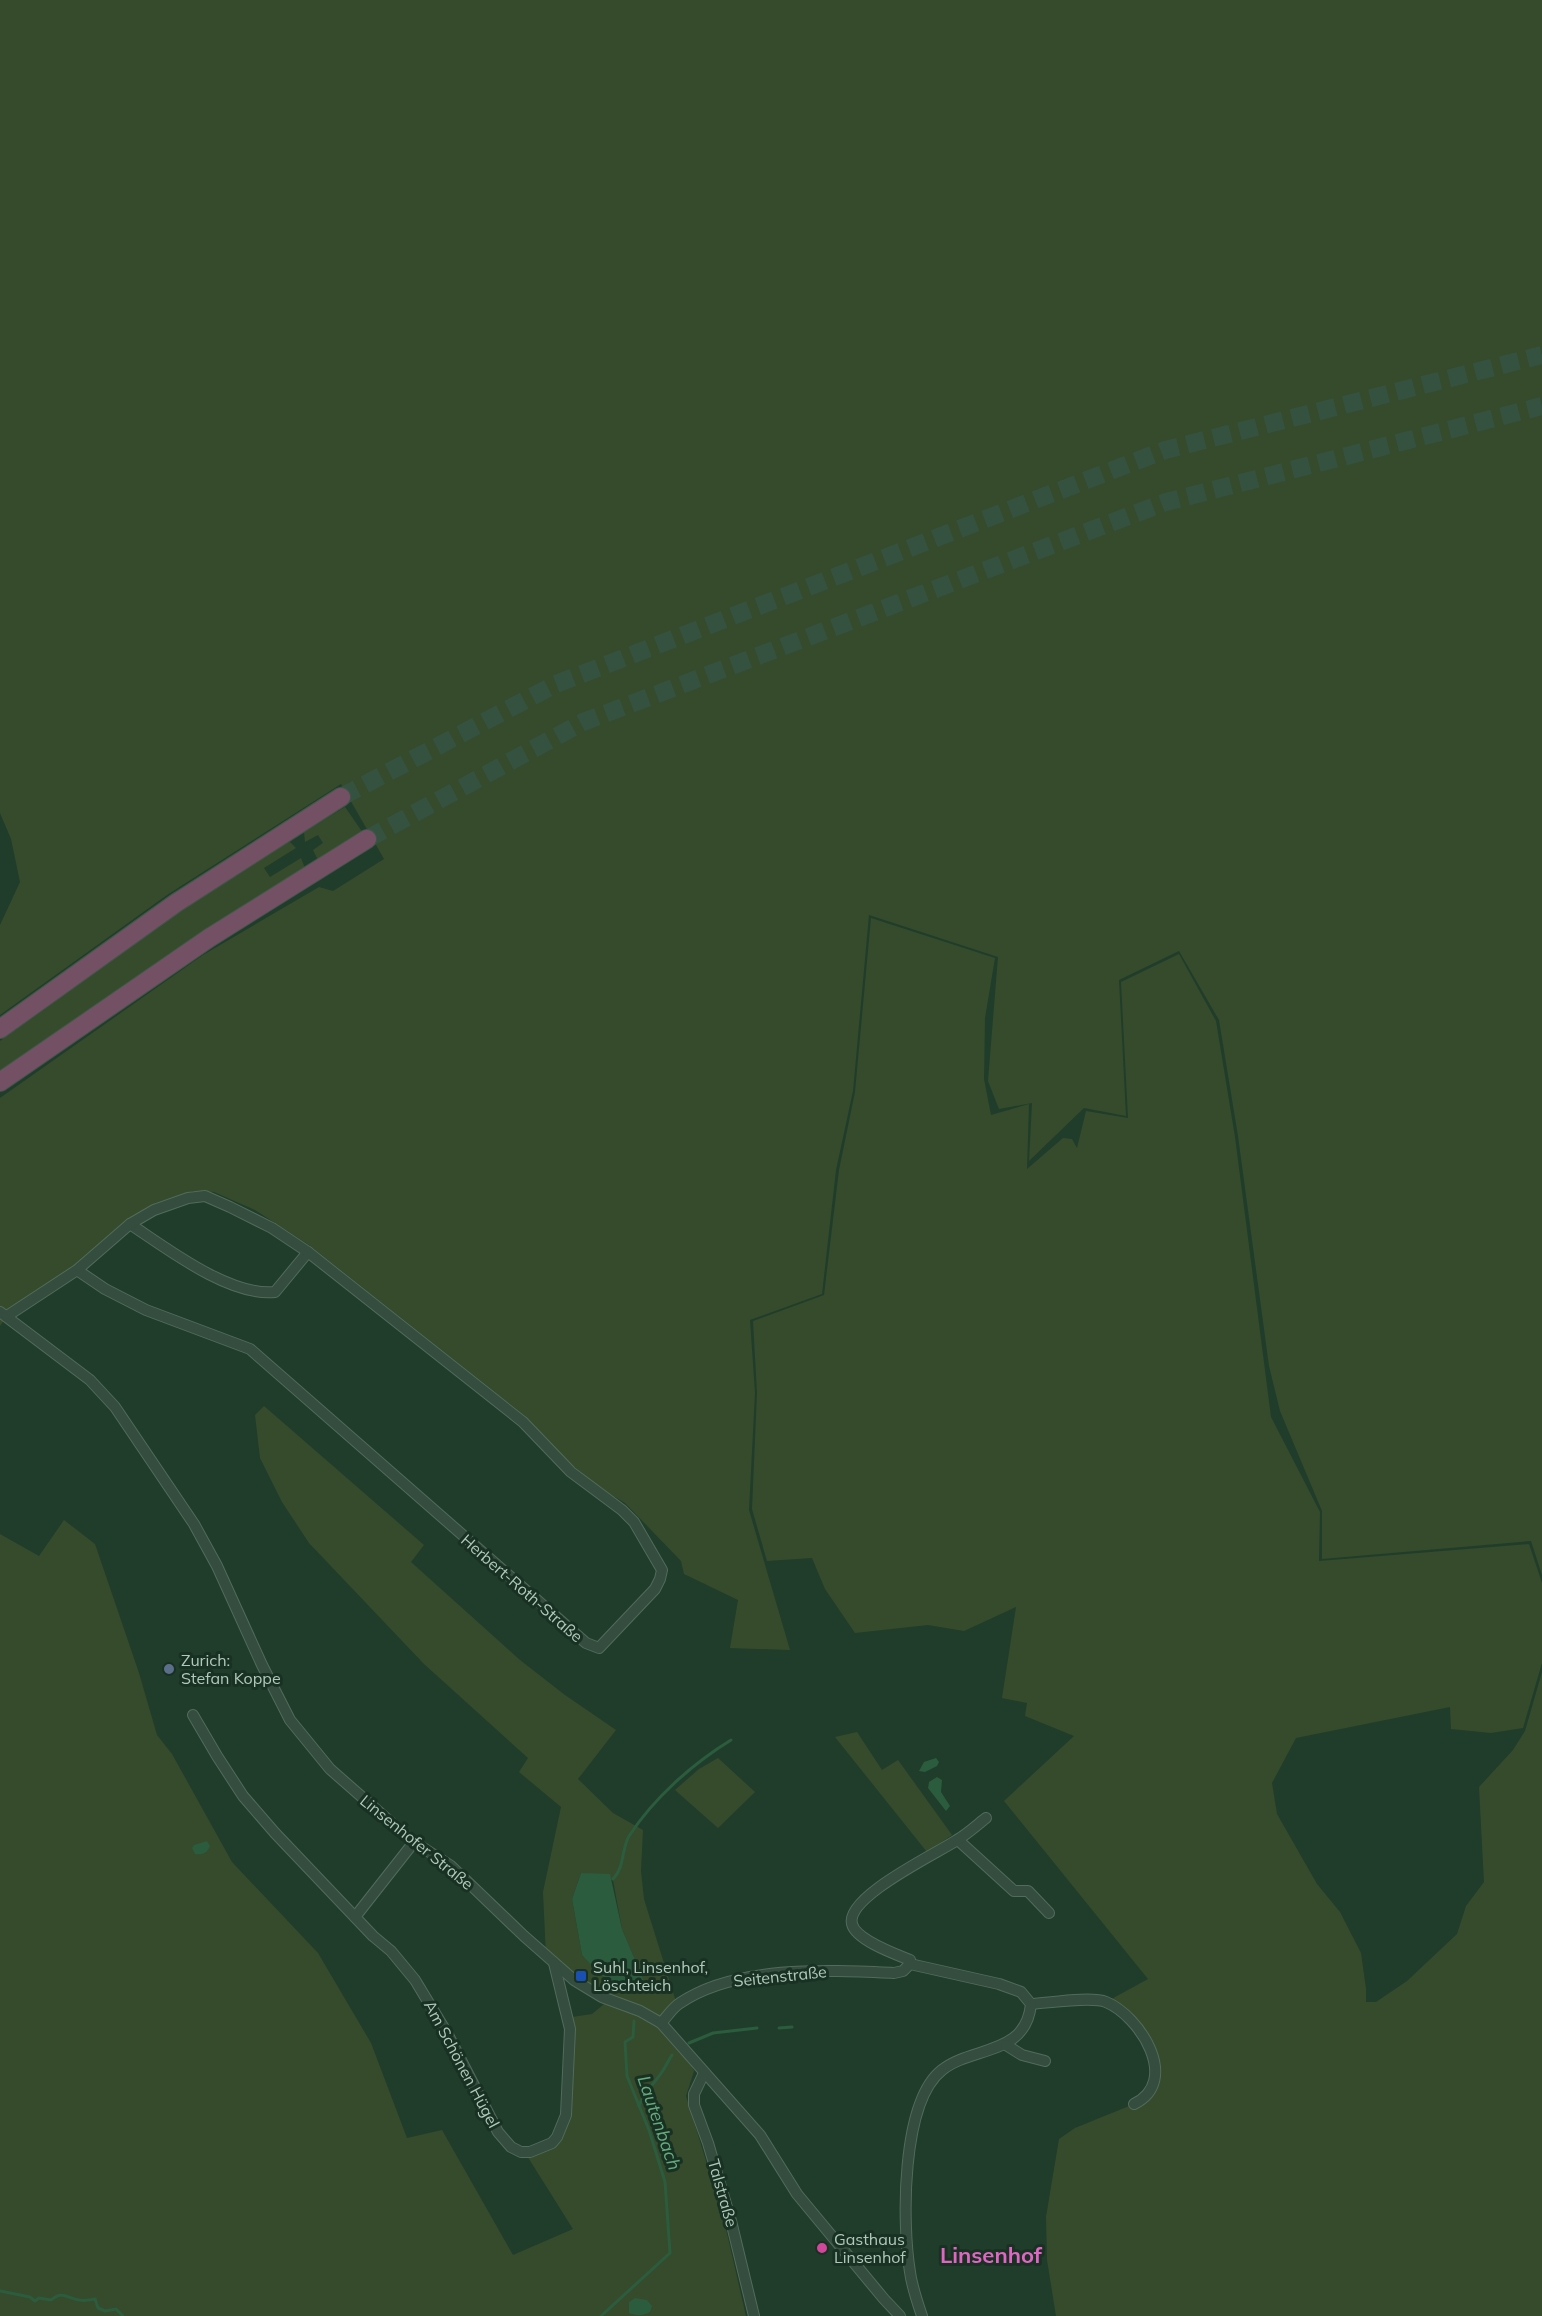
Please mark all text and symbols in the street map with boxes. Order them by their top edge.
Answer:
street label: Herbert-Roth-Straße [457,1530,587,1646]
place label: Zurich: Stefan Koppe [181,1650,281,1688]
marker: Zurich: Stefan Koppe [162,1662,176,1676]
street label: Linsenhofer Straße [356,1790,478,1894]
place label: Suhl, Linsenhof, Löschteich [593,1957,708,1995]
street label: Seitenstraße [732,1961,828,1991]
marker: Suhl, Linsenhof, Löschteich [574,1969,588,1983]
street label: Am Schönen Hügel [420,1997,504,2131]
water label: Lautenbach [633,2072,686,2173]
street label: Talstraße [704,2157,742,2229]
place label: Gasthaus Linsenhof [834,2229,906,2267]
marker: Gasthaus Linsenhof [815,2241,829,2255]
district label: Linsenhof [940,2241,1043,2269]

